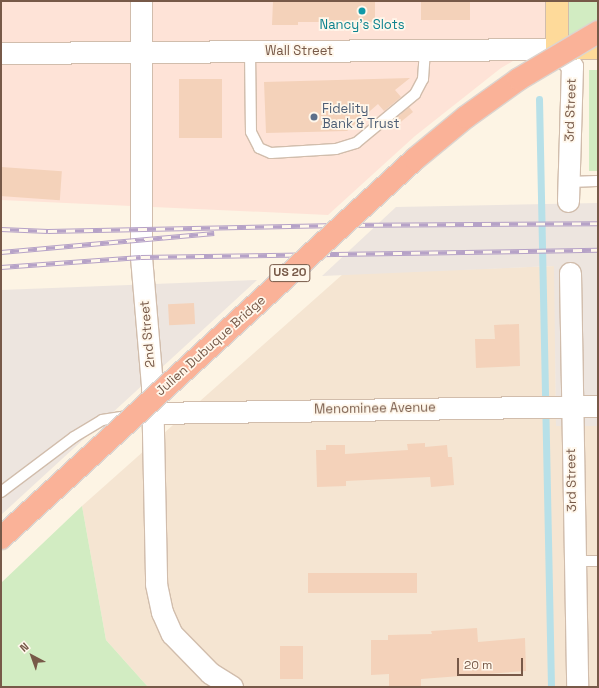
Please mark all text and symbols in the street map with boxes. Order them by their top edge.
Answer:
marker: Nancy's Slots [357,6,367,16]
place label: Nancy's Slots [320,17,404,33]
street label: Wall Street [265,43,333,59]
street label: 3rd Street [562,78,580,142]
place label: Fidelity Bank & Trust [322,102,400,133]
marker: Fidelity Bank & Trust [309,112,319,122]
road number: US 20 [269,263,311,283]
street label: Julien Dubuque Bridge [153,293,269,399]
street label: 2nd Street [137,300,159,368]
street label: Menominee Avenue [314,400,436,418]
street label: 3rd Street [564,448,580,512]
north arrow [12,636,52,676]
text: N [17,639,32,655]
scale bar [459,650,525,676]
text: 20 m [464,657,492,673]

